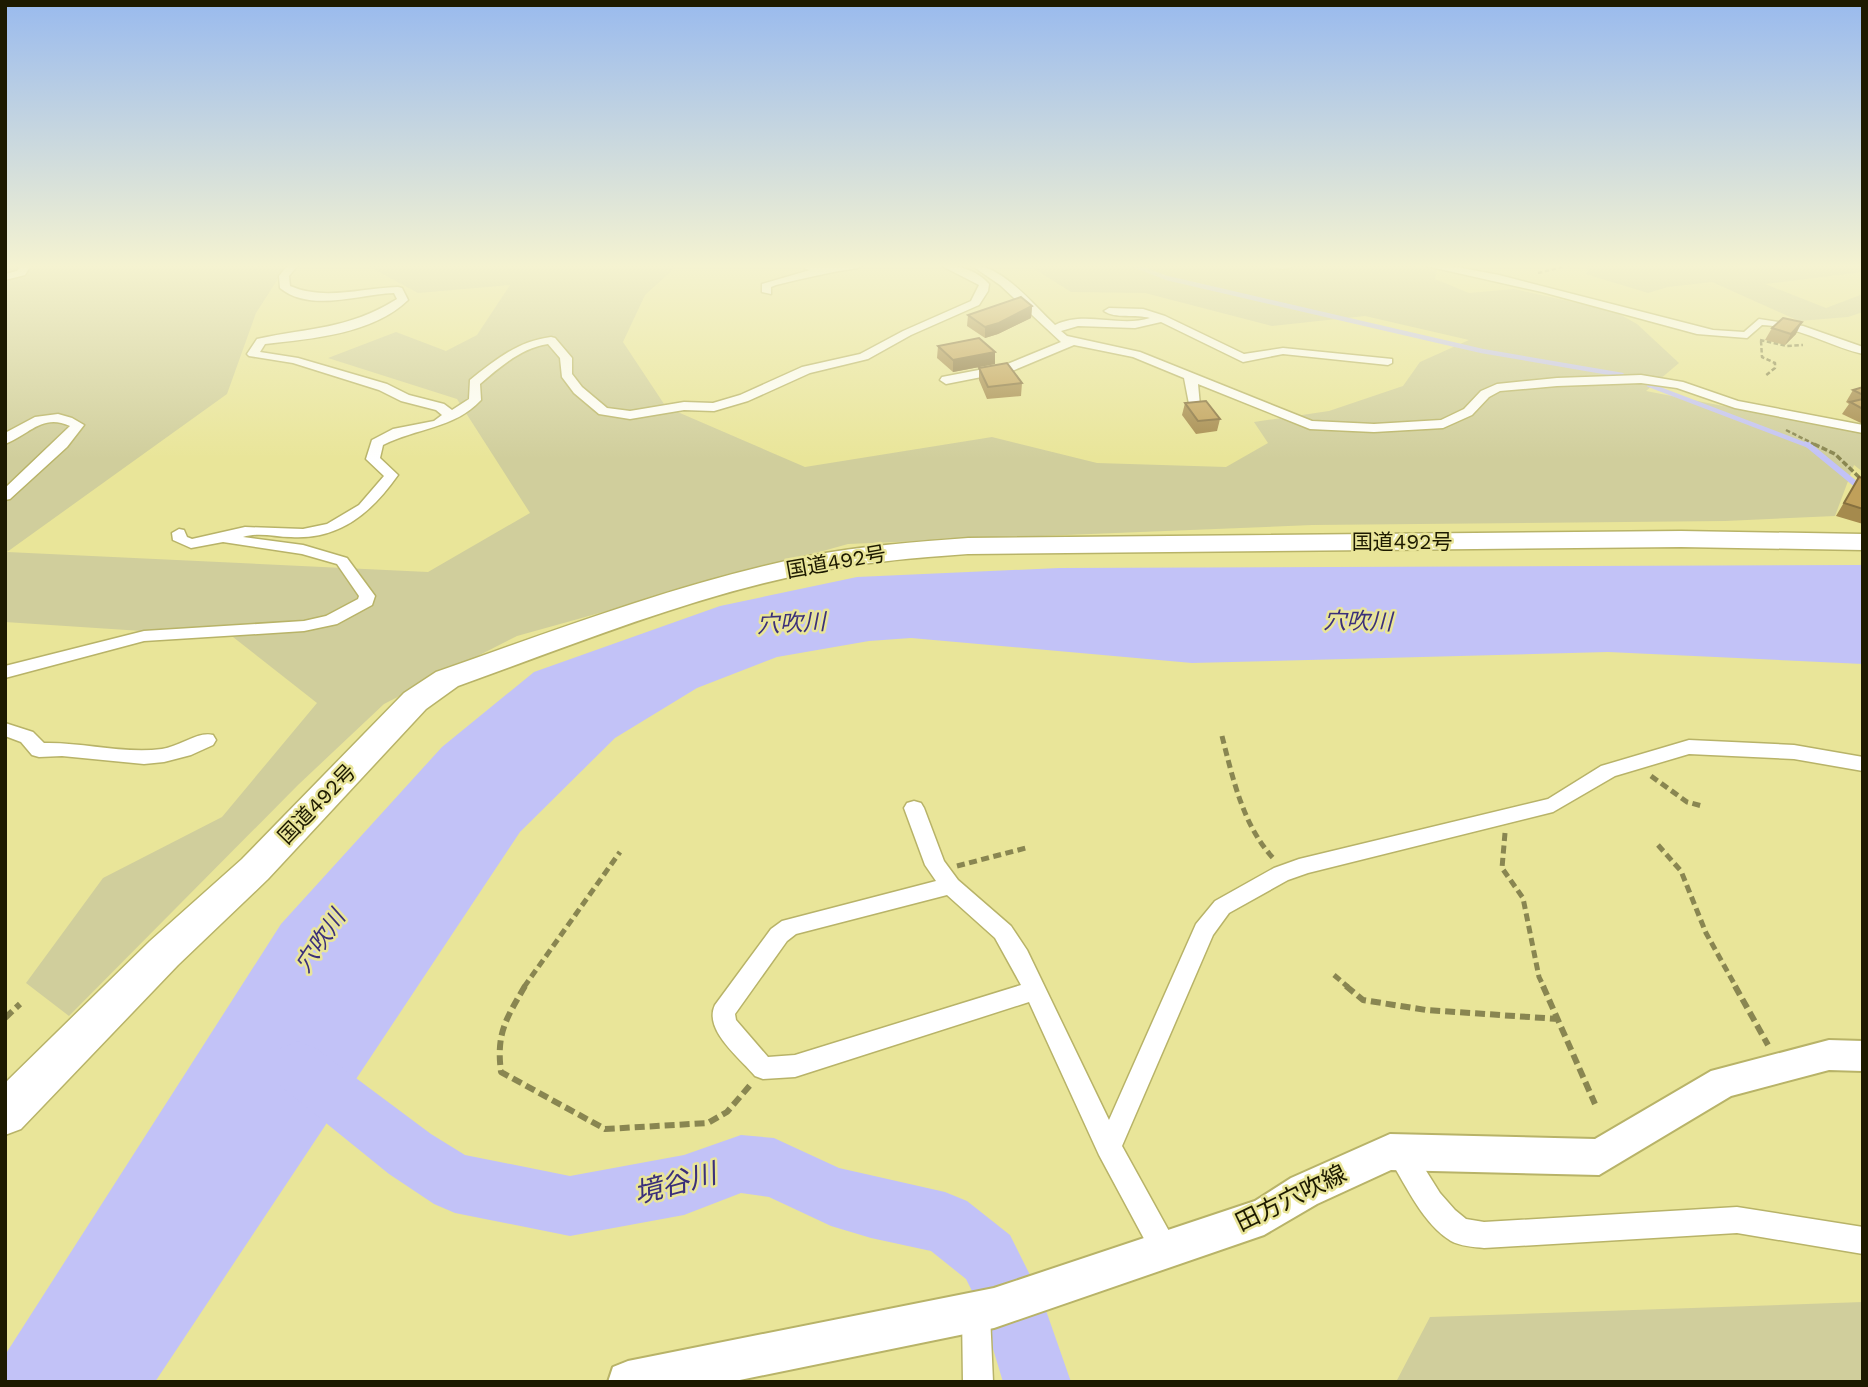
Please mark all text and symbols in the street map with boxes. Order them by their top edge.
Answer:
street label: 国道492号 [1351,529,1453,554]
street label: 国道492号 [784,540,888,583]
water label: 穴吹川 [1323,607,1396,636]
water label: 穴吹川 [756,608,829,639]
street label: 国道492号 [273,759,361,849]
water label: 穴吹川 [290,903,353,977]
water label: 境谷川 [630,1156,723,1210]
street label: 田方穴吹線 [1231,1159,1351,1237]

